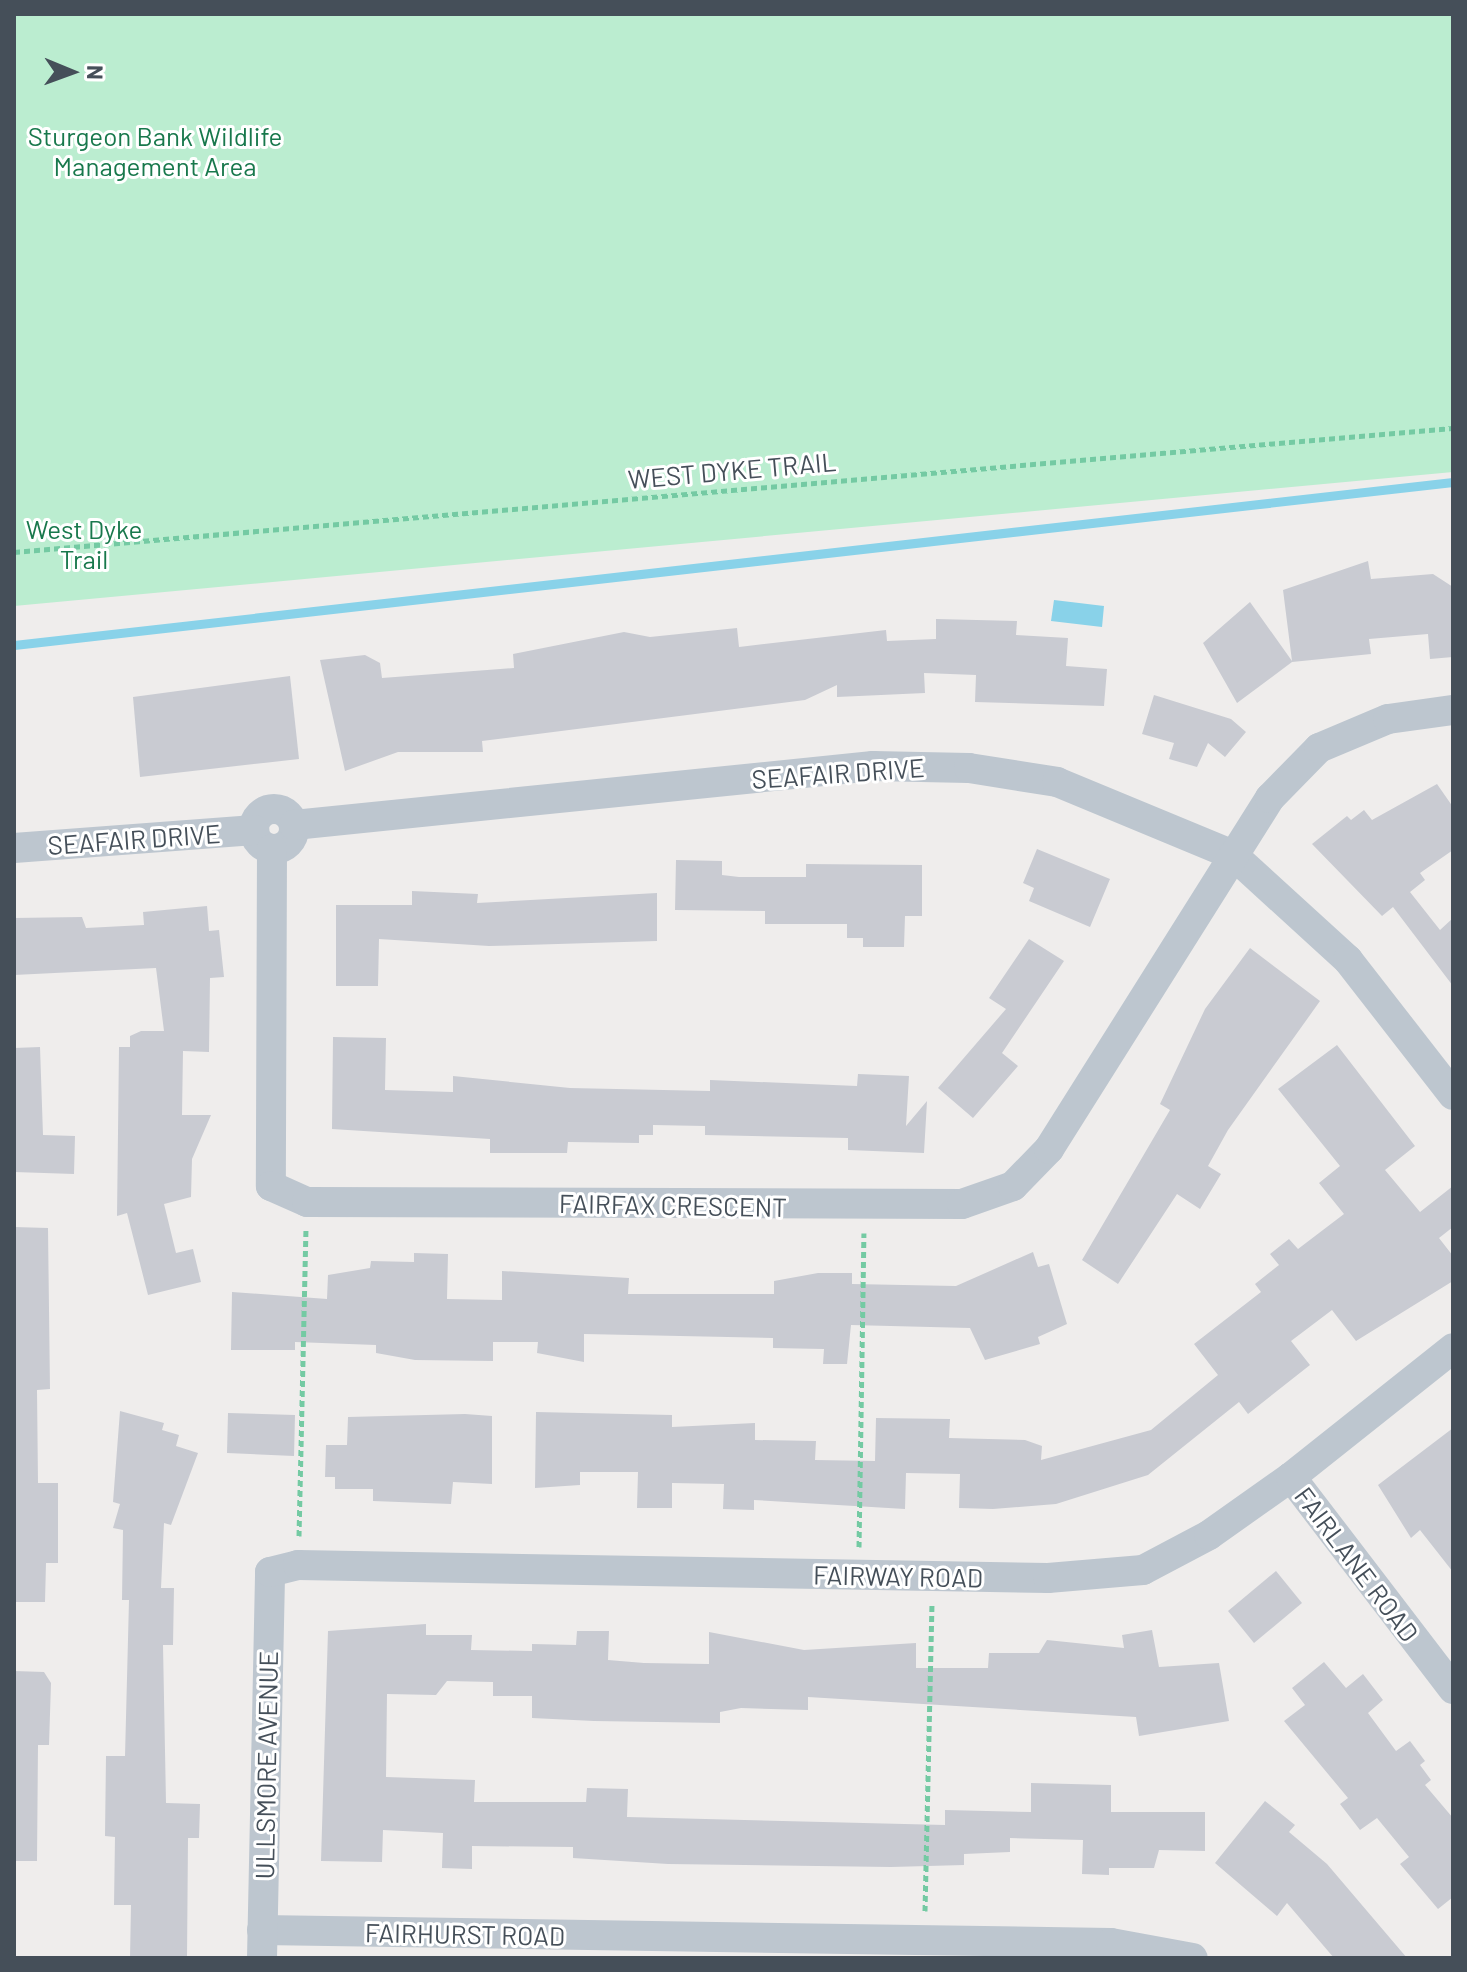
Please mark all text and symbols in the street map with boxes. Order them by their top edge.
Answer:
north arrow [32,32,112,112]
text: N [83,65,109,80]
park label: Sturgeon Bank Wildlife Management Area [28,120,282,182]
street label: WEST DYKE TRAIL [627,445,837,495]
park label: West Dyke Trail [26,513,142,574]
street label: SEAFAIR DRIVE [751,751,925,795]
street label: SEAFAIR DRIVE [47,817,221,861]
street label: FAIRFAX CRESCENT [559,1187,787,1223]
street label: FAIRLANE ROAD [1289,1481,1425,1647]
street label: FAIRWAY ROAD [813,1559,983,1593]
street label: ULLSMORE AVENUE [248,1650,284,1880]
street label: FAIRHURST ROAD [365,1917,565,1951]

